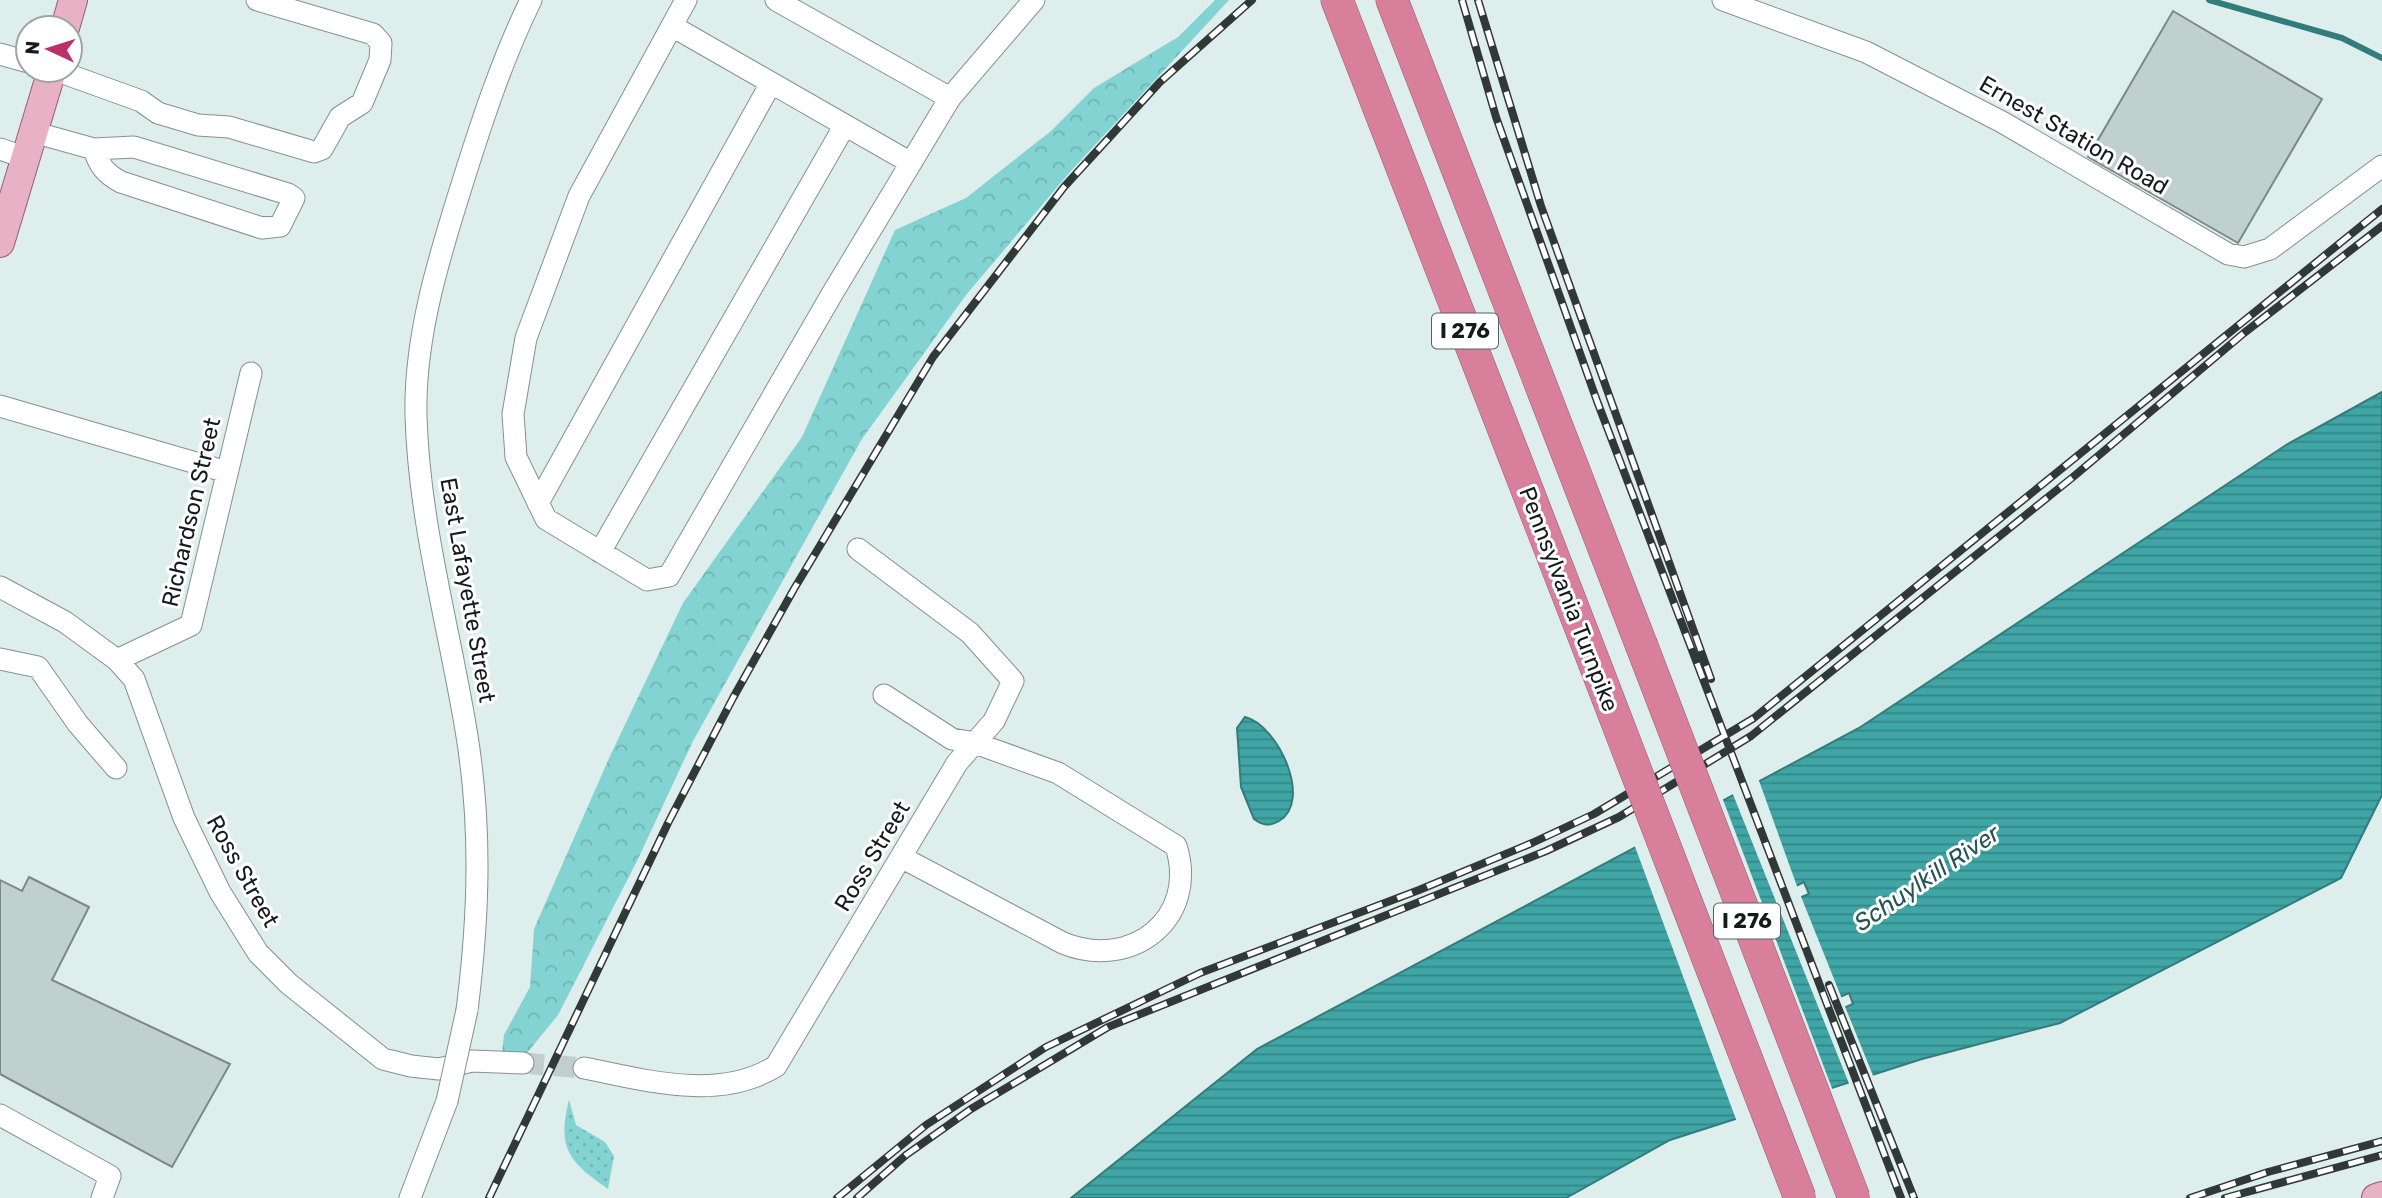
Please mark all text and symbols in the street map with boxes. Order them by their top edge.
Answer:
north arrow [14,14,84,84]
text: N [21,40,44,55]
street label: Ernest Station Road [1975,69,2173,201]
road number: I 276 [1432,314,1498,348]
street label: Richardson Street [156,415,226,609]
street label: East Lafayette Street [434,475,502,705]
street label: Pennsylvania Turnpike [1513,483,1625,715]
street label: Ross Street [828,796,916,916]
street label: Ross Street [201,810,285,932]
water label: Schuylkill River [1849,819,2006,937]
road number: I 276 [1714,904,1780,939]

